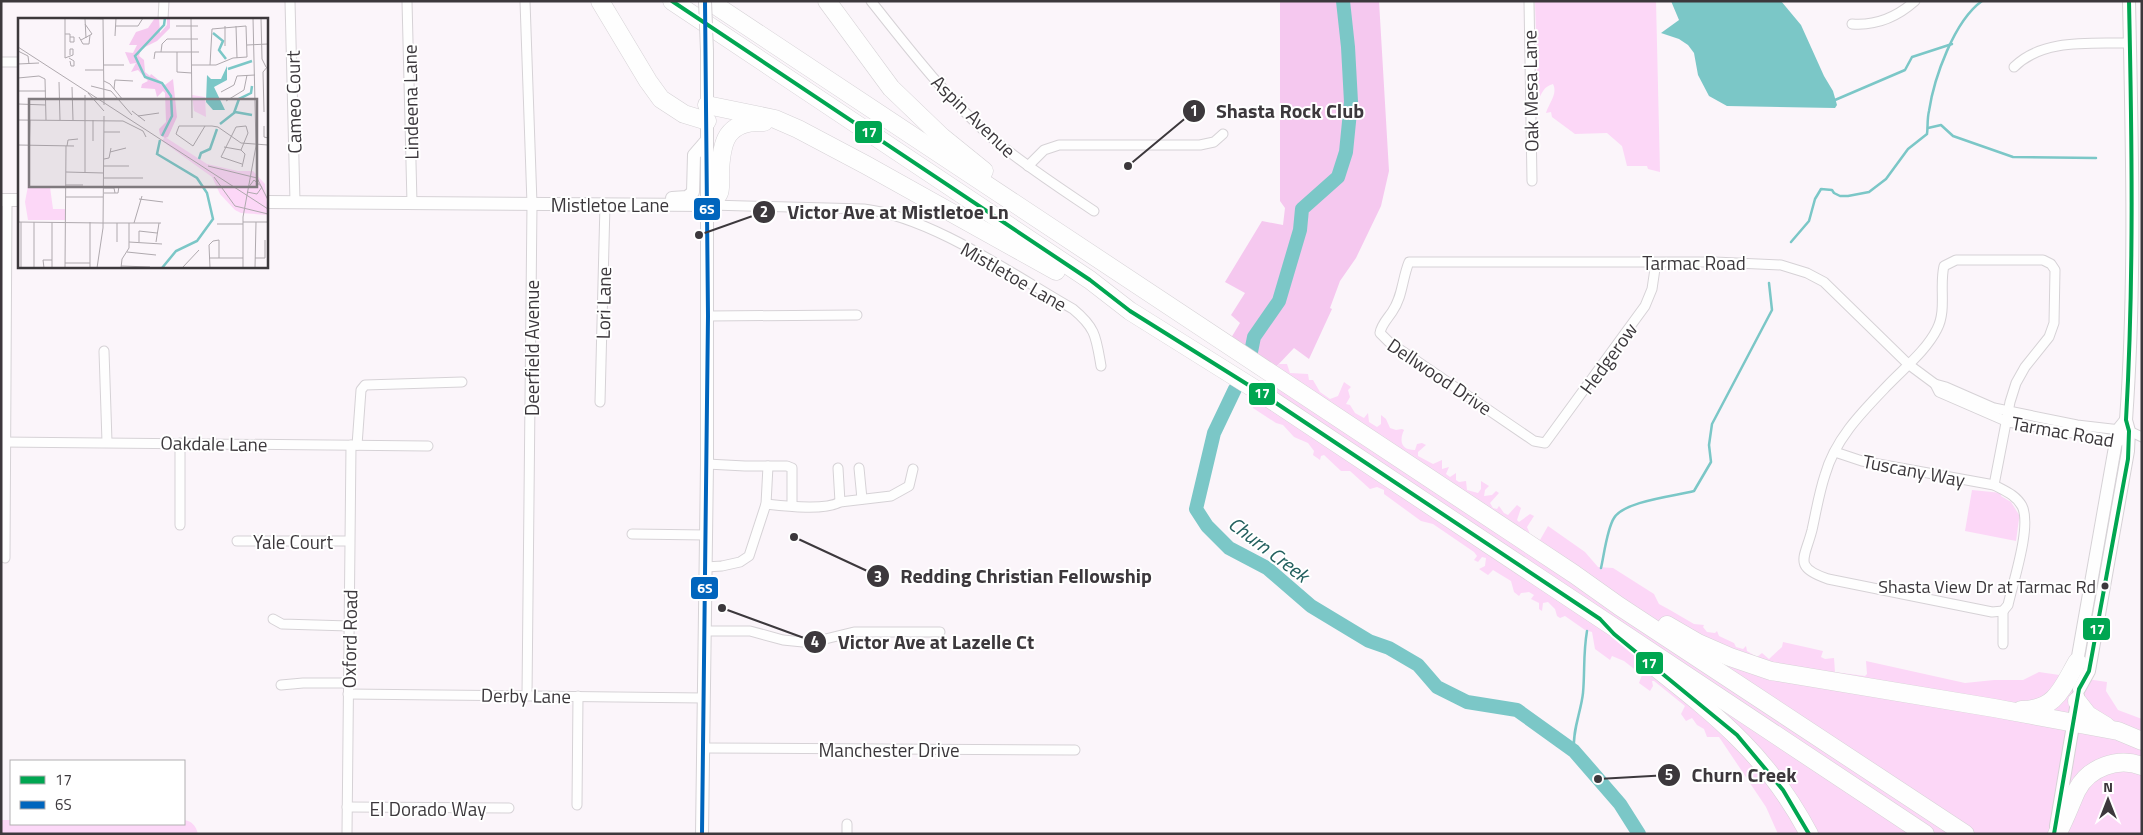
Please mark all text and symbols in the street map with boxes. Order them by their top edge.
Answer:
inset map [18,18,268,268]
street label: Oak Mesa Lane [1514,30,1546,152]
street label: Lindeena Lane [394,44,426,160]
street label: Cameo Court [278,50,308,154]
street label: Aspin Avenue [925,68,1023,164]
callout: Shasta Rock Club [1181,93,1374,128]
text: Shasta Rock Club [1216,95,1364,126]
text: 1 [1190,99,1198,122]
line badge: 17 [854,120,883,144]
text: 17 [861,121,877,142]
street label: Mistletoe Lane [551,190,669,219]
callout: Victor Ave at Mistletoe Ln [752,195,1019,230]
text: Victor Ave at Mistletoe Ln [787,196,1009,227]
line badge: 6S [693,197,721,221]
text: 6S [699,198,715,219]
text: 2 [760,200,768,223]
street label: Mistletoe Lane [955,234,1073,318]
street label: Tarmac Road [1642,248,1746,277]
street label: Lori Lane [588,267,618,339]
street label: Deerfield Avenue [517,280,546,416]
street label: Hedgerow [1572,316,1644,400]
street label: Dellwood Drive [1382,330,1498,422]
line badge: 17 [1248,382,1276,406]
text: 17 [1254,382,1270,403]
street label: Tarmac Road [2010,408,2116,454]
street label: Oakdale Lane [160,428,268,458]
street label: Tuscany Way [1860,446,1968,494]
water label: Churn Creek [1222,508,1318,591]
street label: Yale Court [253,527,333,556]
callout: Redding Christian Fellowship [866,559,1162,594]
text: Redding Christian Fellowship [900,560,1152,591]
text: 3 [874,565,882,588]
place label: Shasta View Dr at Tarmac Rd [1878,573,2096,600]
line badge: 6S [690,576,719,600]
text: 6S [697,577,713,598]
marker: Shasta View Dr at Tarmac Rd [2100,581,2110,591]
street label: Oxford Road [334,589,364,689]
line badge: 17 [2082,617,2111,641]
text: 17 [2089,618,2105,639]
callout: Victor Ave at Lazelle Ct [803,625,1044,660]
text: Victor Ave at Lazelle Ct [838,626,1034,657]
text: 4 [811,630,819,653]
line badge: 17 [1635,651,1664,675]
text: 17 [1641,652,1657,673]
street label: Derby Lane [481,680,571,710]
street label: Manchester Drive [818,735,960,764]
callout: Churn Creek [1656,757,1806,792]
text: Churn Creek [1692,759,1797,790]
legend [10,760,185,825]
text: 5 [1665,763,1673,786]
text: 17 [55,768,72,791]
north arrow [2083,775,2133,825]
text: N [2103,776,2113,797]
text: 6S [55,793,72,816]
street label: El Dorado Way [370,794,486,823]

